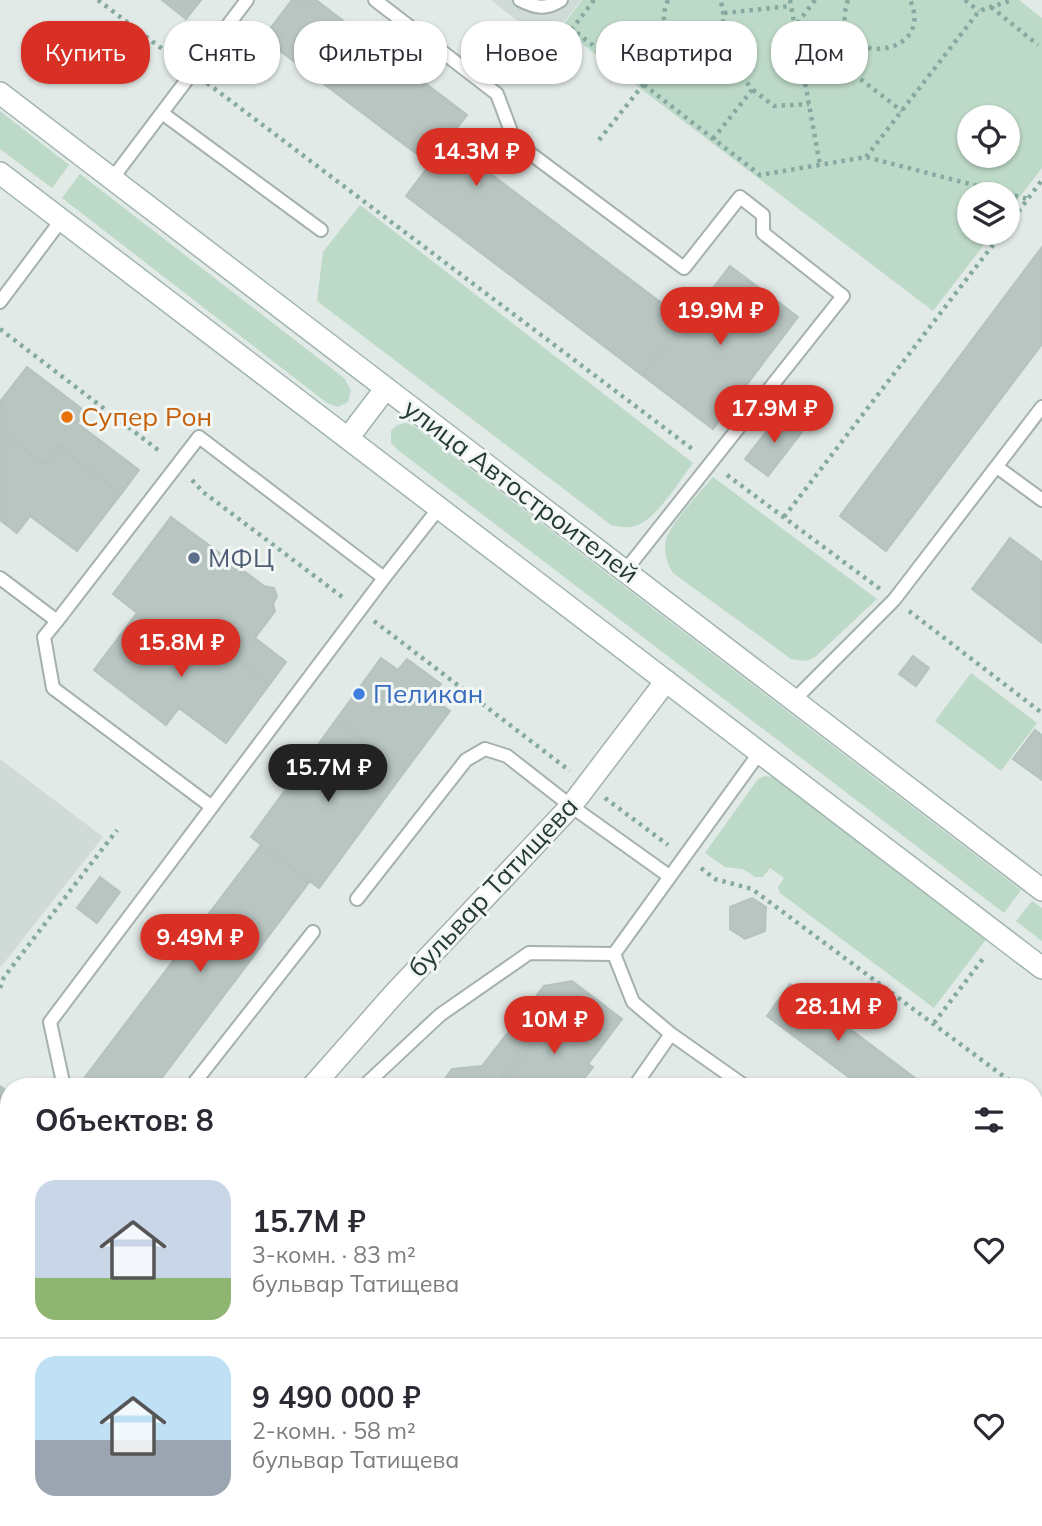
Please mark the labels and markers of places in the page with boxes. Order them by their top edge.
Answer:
pin: 14.3M ₽ [411,128,541,188]
pin: 19.9M ₽ [655,288,785,347]
pin: 17.9M ₽ [709,386,839,445]
place label: Супер Рон [81,400,212,433]
marker: Супер Рон [59,409,75,425]
place label: МФЦ [208,541,274,574]
marker: МФЦ [186,550,202,566]
pin: 15.8M ₽ [116,620,246,679]
place label: Пеликан [373,677,483,710]
marker: Пеликан [351,686,367,702]
pin: 15.7M ₽ [263,744,393,804]
pin: 9.49M ₽ [135,914,265,974]
pin: 28.1M ₽ [773,984,903,1043]
pin: 10M ₽ [505,996,603,1056]

